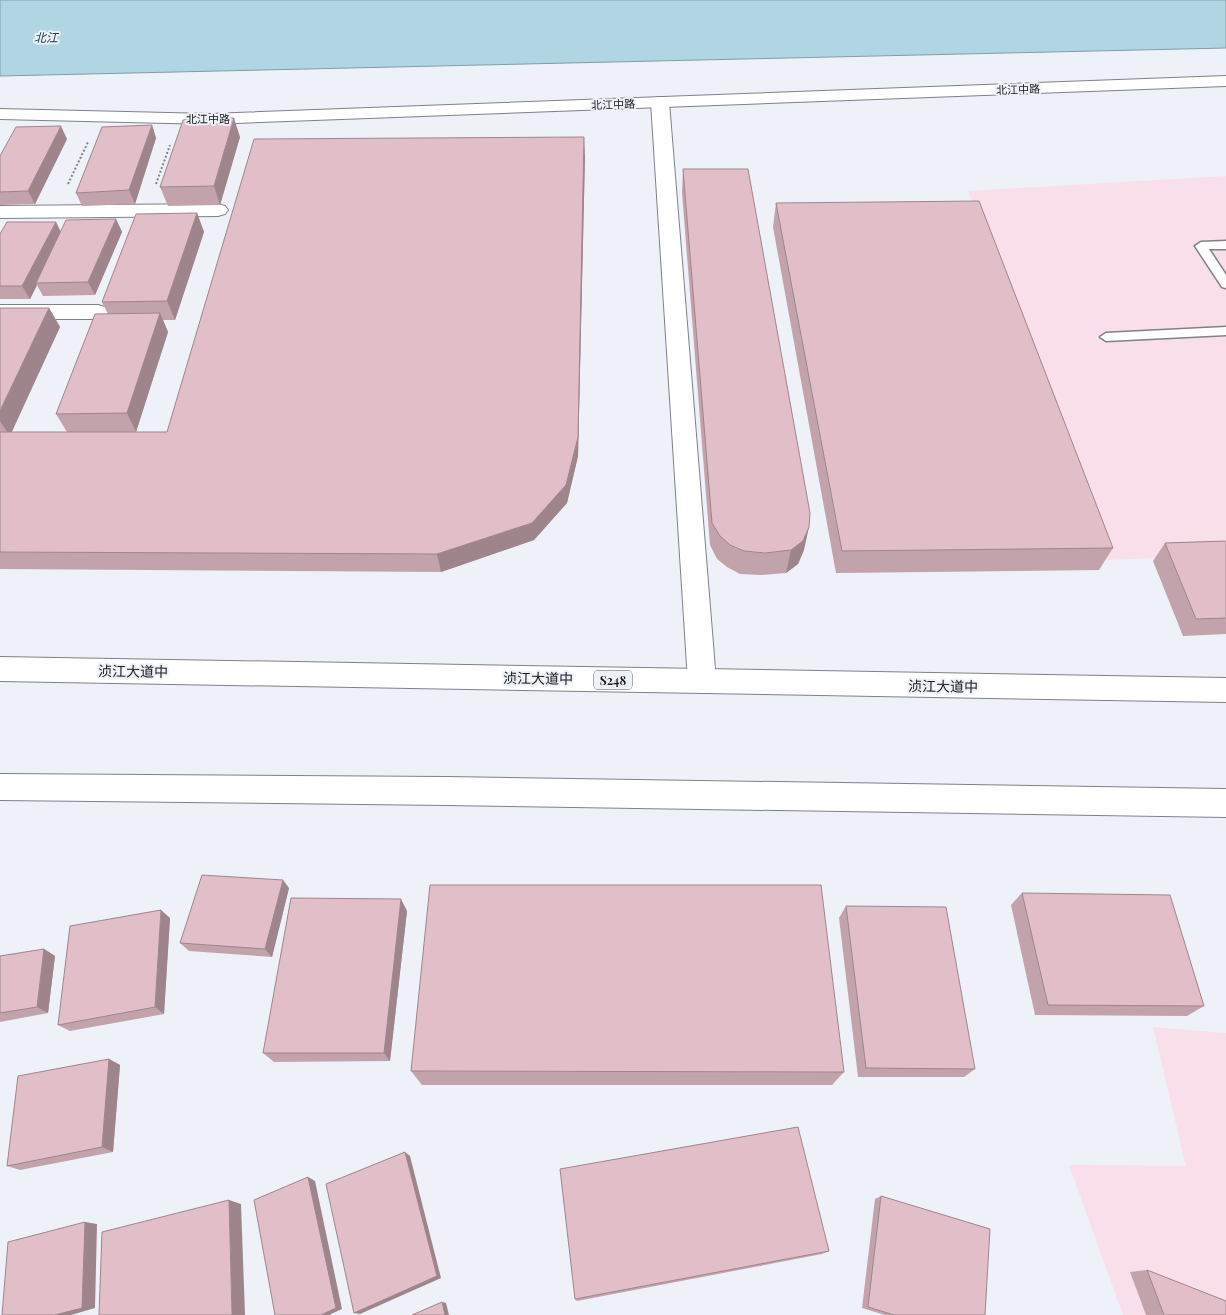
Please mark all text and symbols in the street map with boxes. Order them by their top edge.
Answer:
water label: 北江 [34,29,60,45]
street label: 北江中路 [996,81,1040,97]
street label: 北江中路 [591,96,635,112]
street label: 北江中路 [186,111,230,126]
street label: 浈江大道中 [98,661,168,681]
street label: 浈江大道中 [503,668,573,688]
road number: S248 [594,670,632,690]
street label: 浈江大道中 [908,676,978,696]

